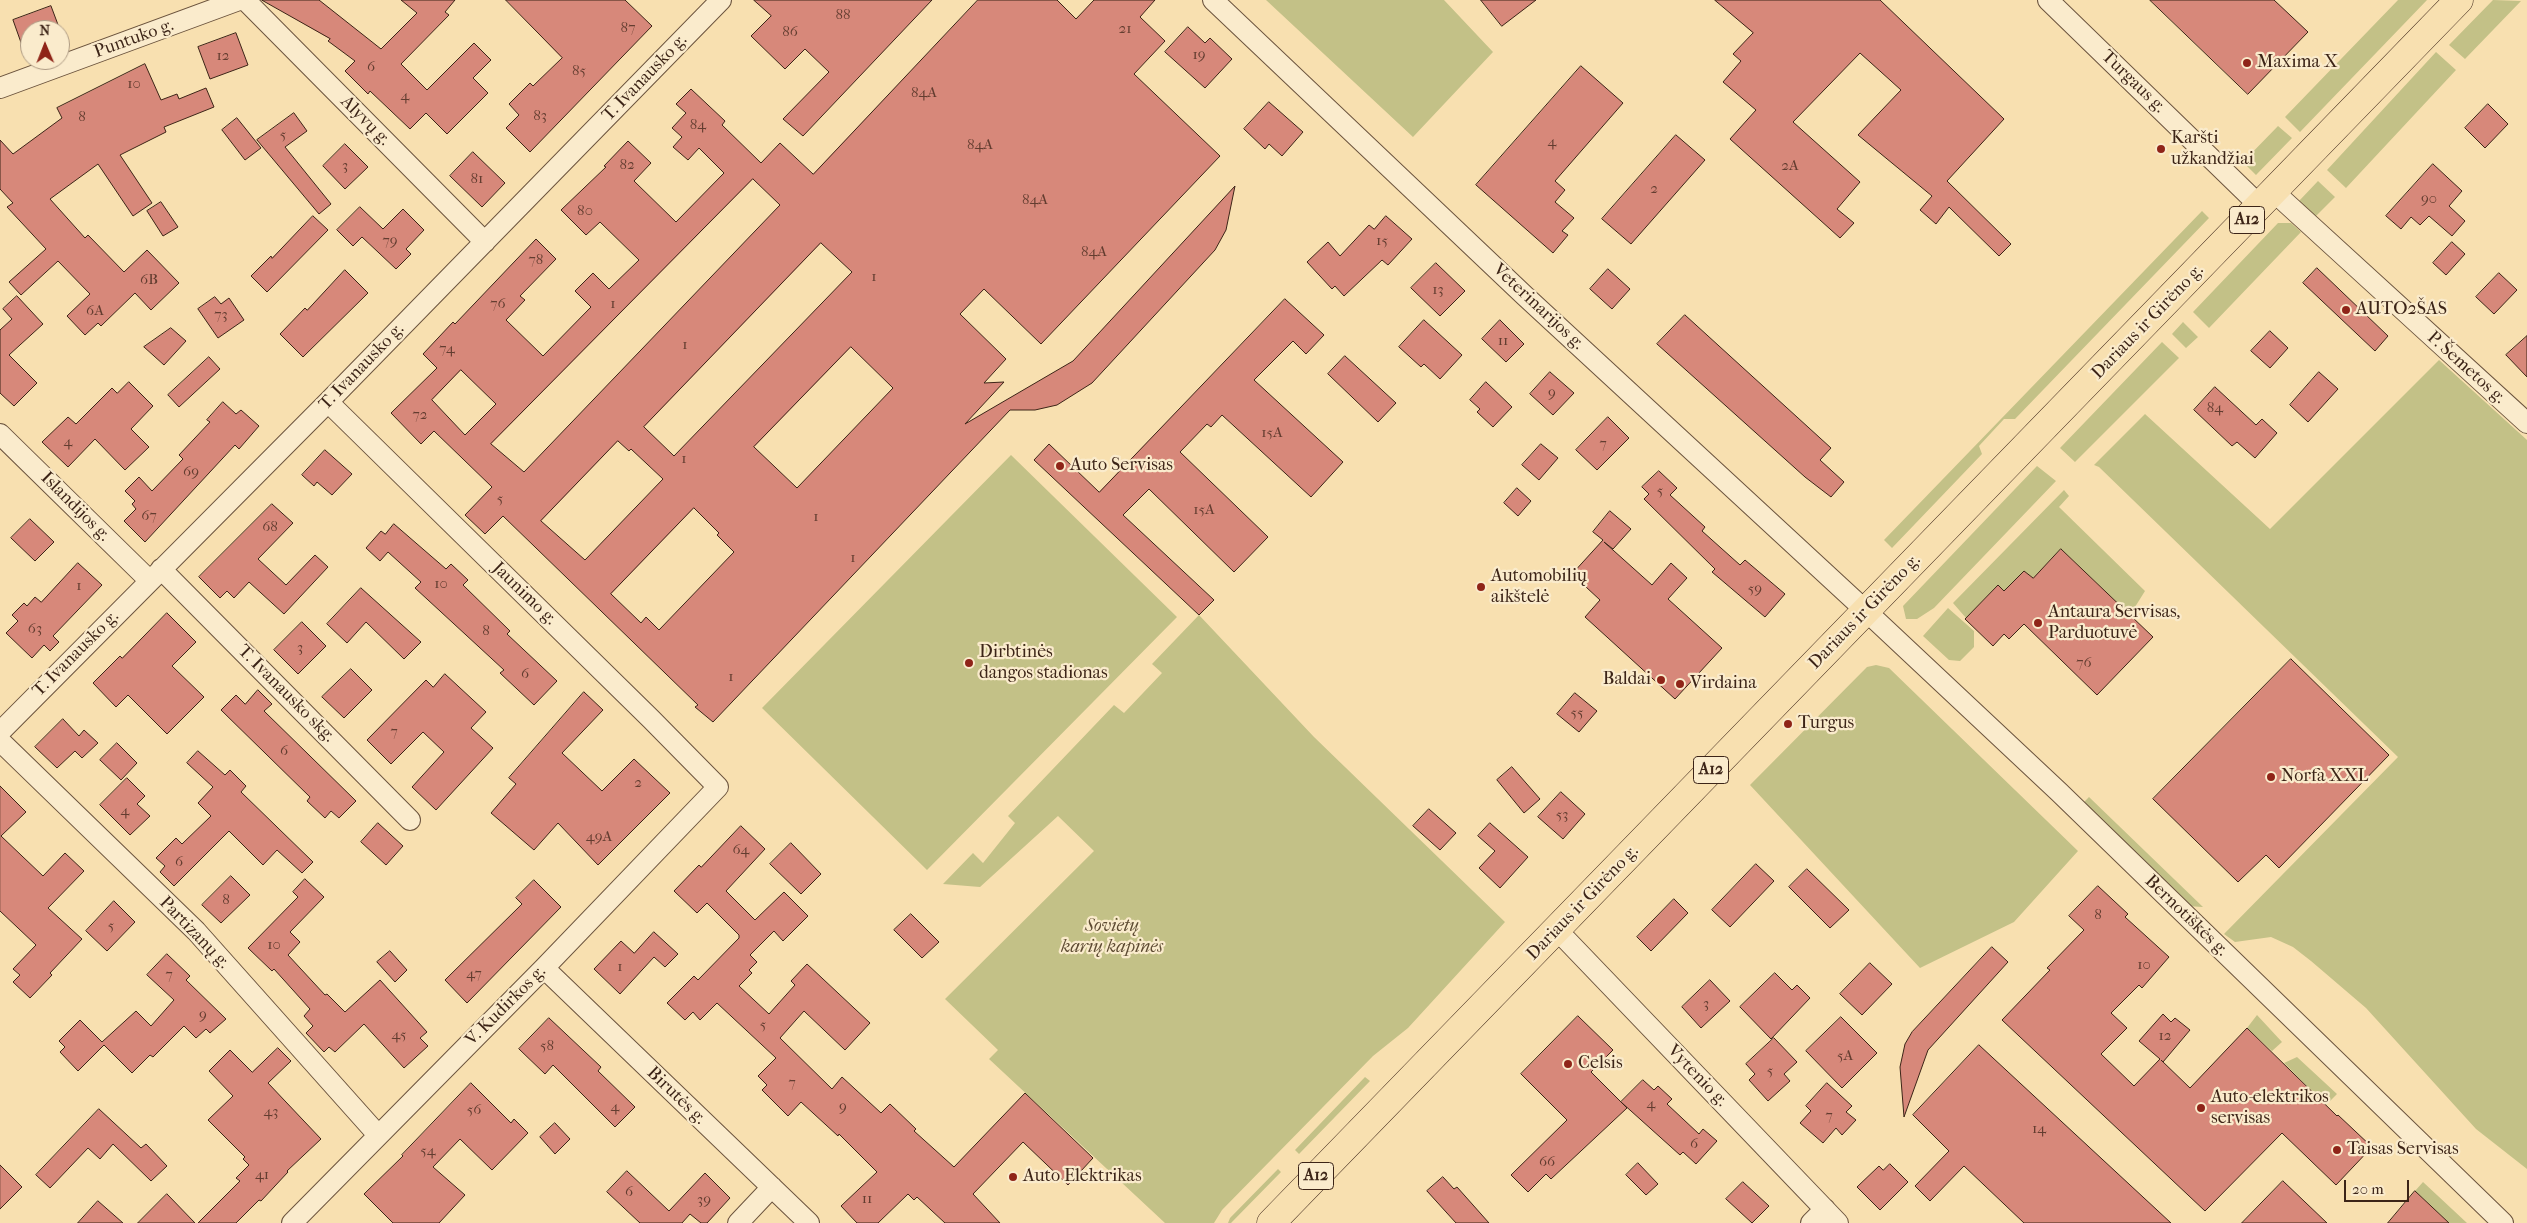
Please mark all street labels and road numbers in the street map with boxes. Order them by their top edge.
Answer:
street label: Puntuko g. [91,15,177,63]
street label: T. Ivanausko g. [598,30,692,126]
street label: Turgaus g. [2096,46,2170,118]
street label: Alyvų g. [335,91,395,151]
road number: A12 [2230,206,2264,234]
street label: Veterinarijos g. [1488,259,1588,355]
street label: Dariaus ir Girėno g. [2088,260,2208,384]
street label: T. Ivanausko g. [315,319,409,415]
street label: P. Šemetos g. [2422,327,2510,409]
street label: Islandijos g. [36,468,114,546]
street label: Dariaus ir Girėno g. [1805,550,1925,674]
street label: Jaunimo g. [487,558,561,630]
street label: T. Ivanausko g. [28,606,124,702]
street label: T. Ivanausko skg. [233,641,339,747]
road number: A12 [1694,756,1728,784]
street label: Dariaus ir Girėno g. [1523,841,1643,965]
street label: Bernotiškės g. [2140,871,2232,961]
street label: Partizanų g. [154,892,234,974]
street label: V. Kudirkos g. [461,961,551,1051]
street label: Vytenio g. [1662,1040,1732,1112]
street label: Birutės g. [642,1063,710,1129]
road number: A12 [1298,1162,1334,1190]

